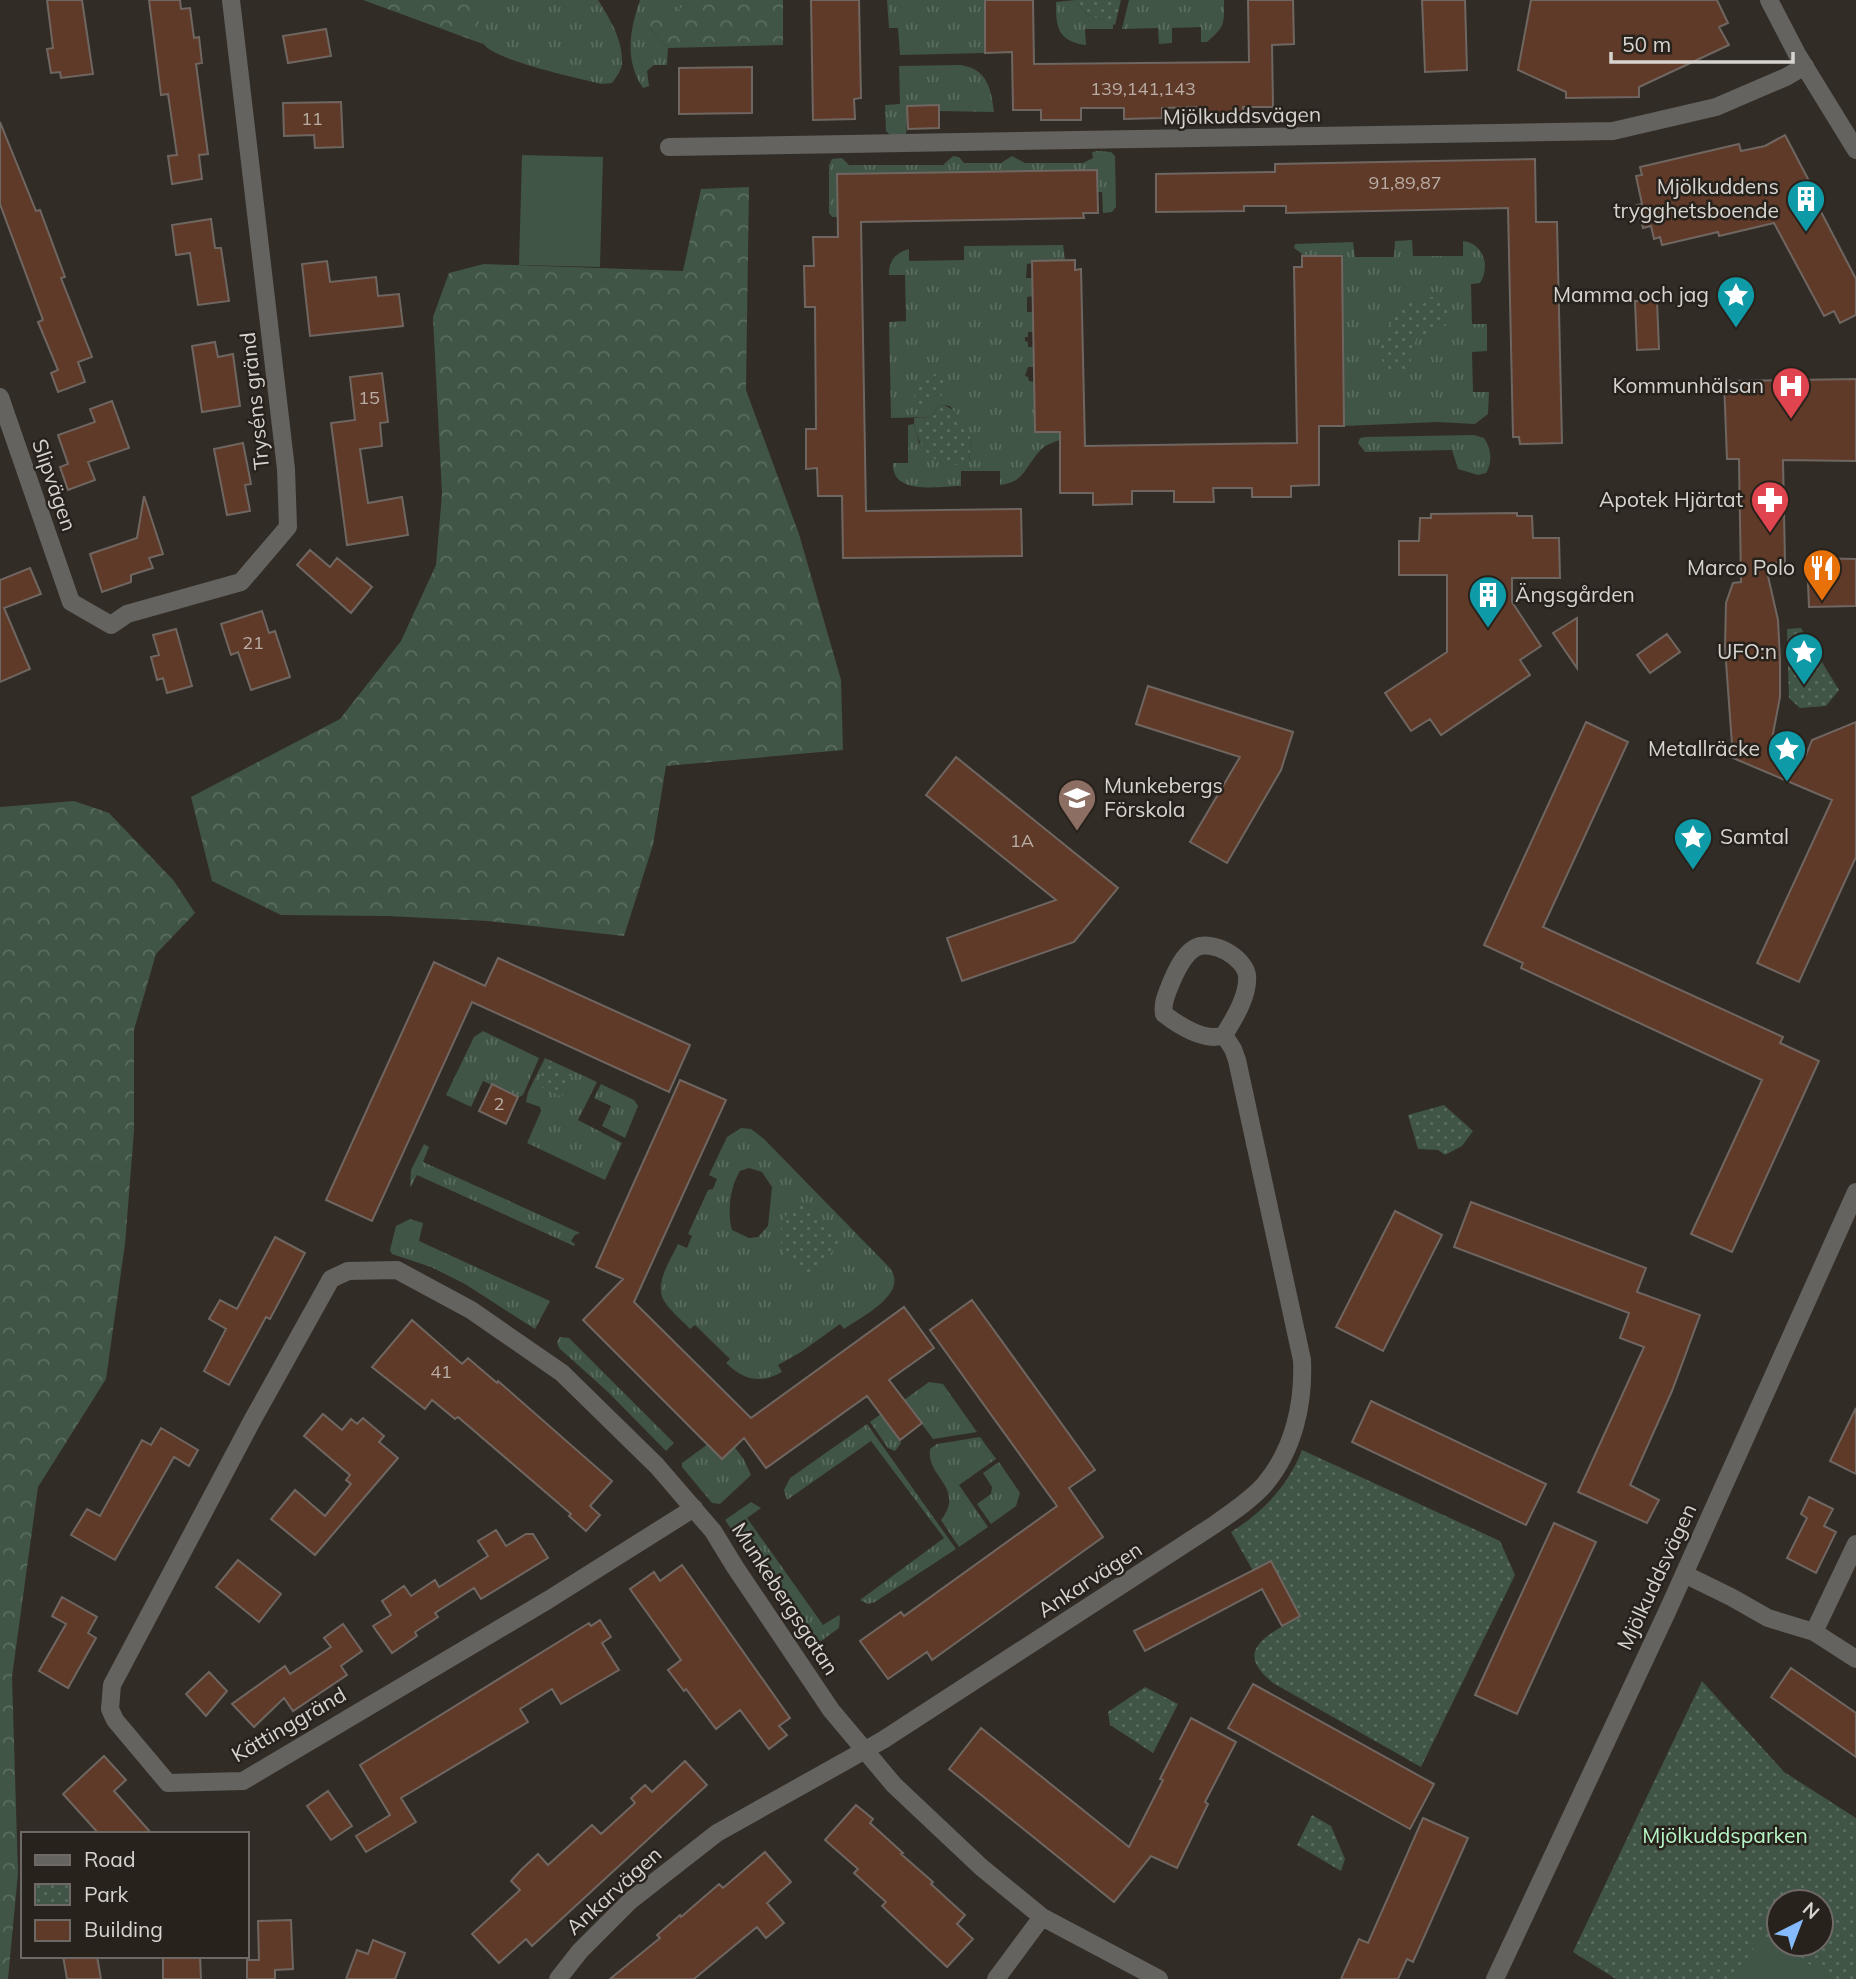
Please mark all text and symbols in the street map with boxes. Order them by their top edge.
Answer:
scale bar [1611,21,1793,65]
text: 50 m [1622,31,1671,57]
house number: 139,141,143 [1090,77,1196,100]
street label: Mjölkuddsvägen [1163,101,1321,129]
house number: 11 [301,107,323,130]
house number: 91,89,87 [1368,171,1442,194]
place label: Mjölkuddens trygghetsboende [1613,173,1779,223]
building icon: Mjölkuddens trygghetsboende [1785,178,1827,233]
place icon: Mamma och jag [1715,274,1757,329]
place label: Mamma och jag [1553,281,1709,307]
street label: Tryséns gränd [234,331,274,471]
hospital icon: Kommunhälsan [1770,365,1812,420]
place label: Kommunhälsan [1612,372,1764,398]
house number: 15 [358,386,380,409]
street label: Slipvägen [27,435,83,534]
pharmacy icon: Apotek Hjärtat [1749,479,1791,534]
place label: Apotek Hjärtat [1599,486,1743,512]
restaurant icon: Marco Polo [1801,547,1843,602]
place label: Marco Polo [1687,554,1795,580]
building icon: Ängsgården [1467,574,1509,629]
place label: Ängsgården [1515,581,1635,607]
house number: 21 [242,631,264,654]
place icon: UFO:n [1783,631,1825,686]
place label: UFO:n [1717,638,1777,664]
place icon: Metallräcke [1766,728,1808,783]
place label: Metallräcke [1648,735,1760,761]
place label: Munkebergs Förskola [1104,772,1223,822]
school or university icon: Munkebergs Förskola [1056,777,1098,832]
place icon: Samtal [1672,816,1714,871]
place label: Samtal [1720,823,1789,849]
house number: 1A [1010,829,1034,852]
house number: 2 [494,1092,504,1115]
house number: 41 [430,1360,452,1383]
street label: Mjölkuddsvägen [1611,1499,1701,1654]
street label: Munkebergsgatan [727,1517,845,1680]
street label: Ankarvägen [1032,1536,1147,1623]
street label: Kättinggränd [227,1681,350,1767]
park label: Mjölkuddsparken [1642,1822,1808,1848]
legend [21,1832,248,1958]
street label: Ankarvägen [560,1841,666,1940]
text: Road [84,1846,135,1872]
text: Park [84,1881,128,1907]
north arrow [1765,1888,1835,1958]
text: N [1798,1897,1825,1924]
text: Building [84,1916,163,1942]

